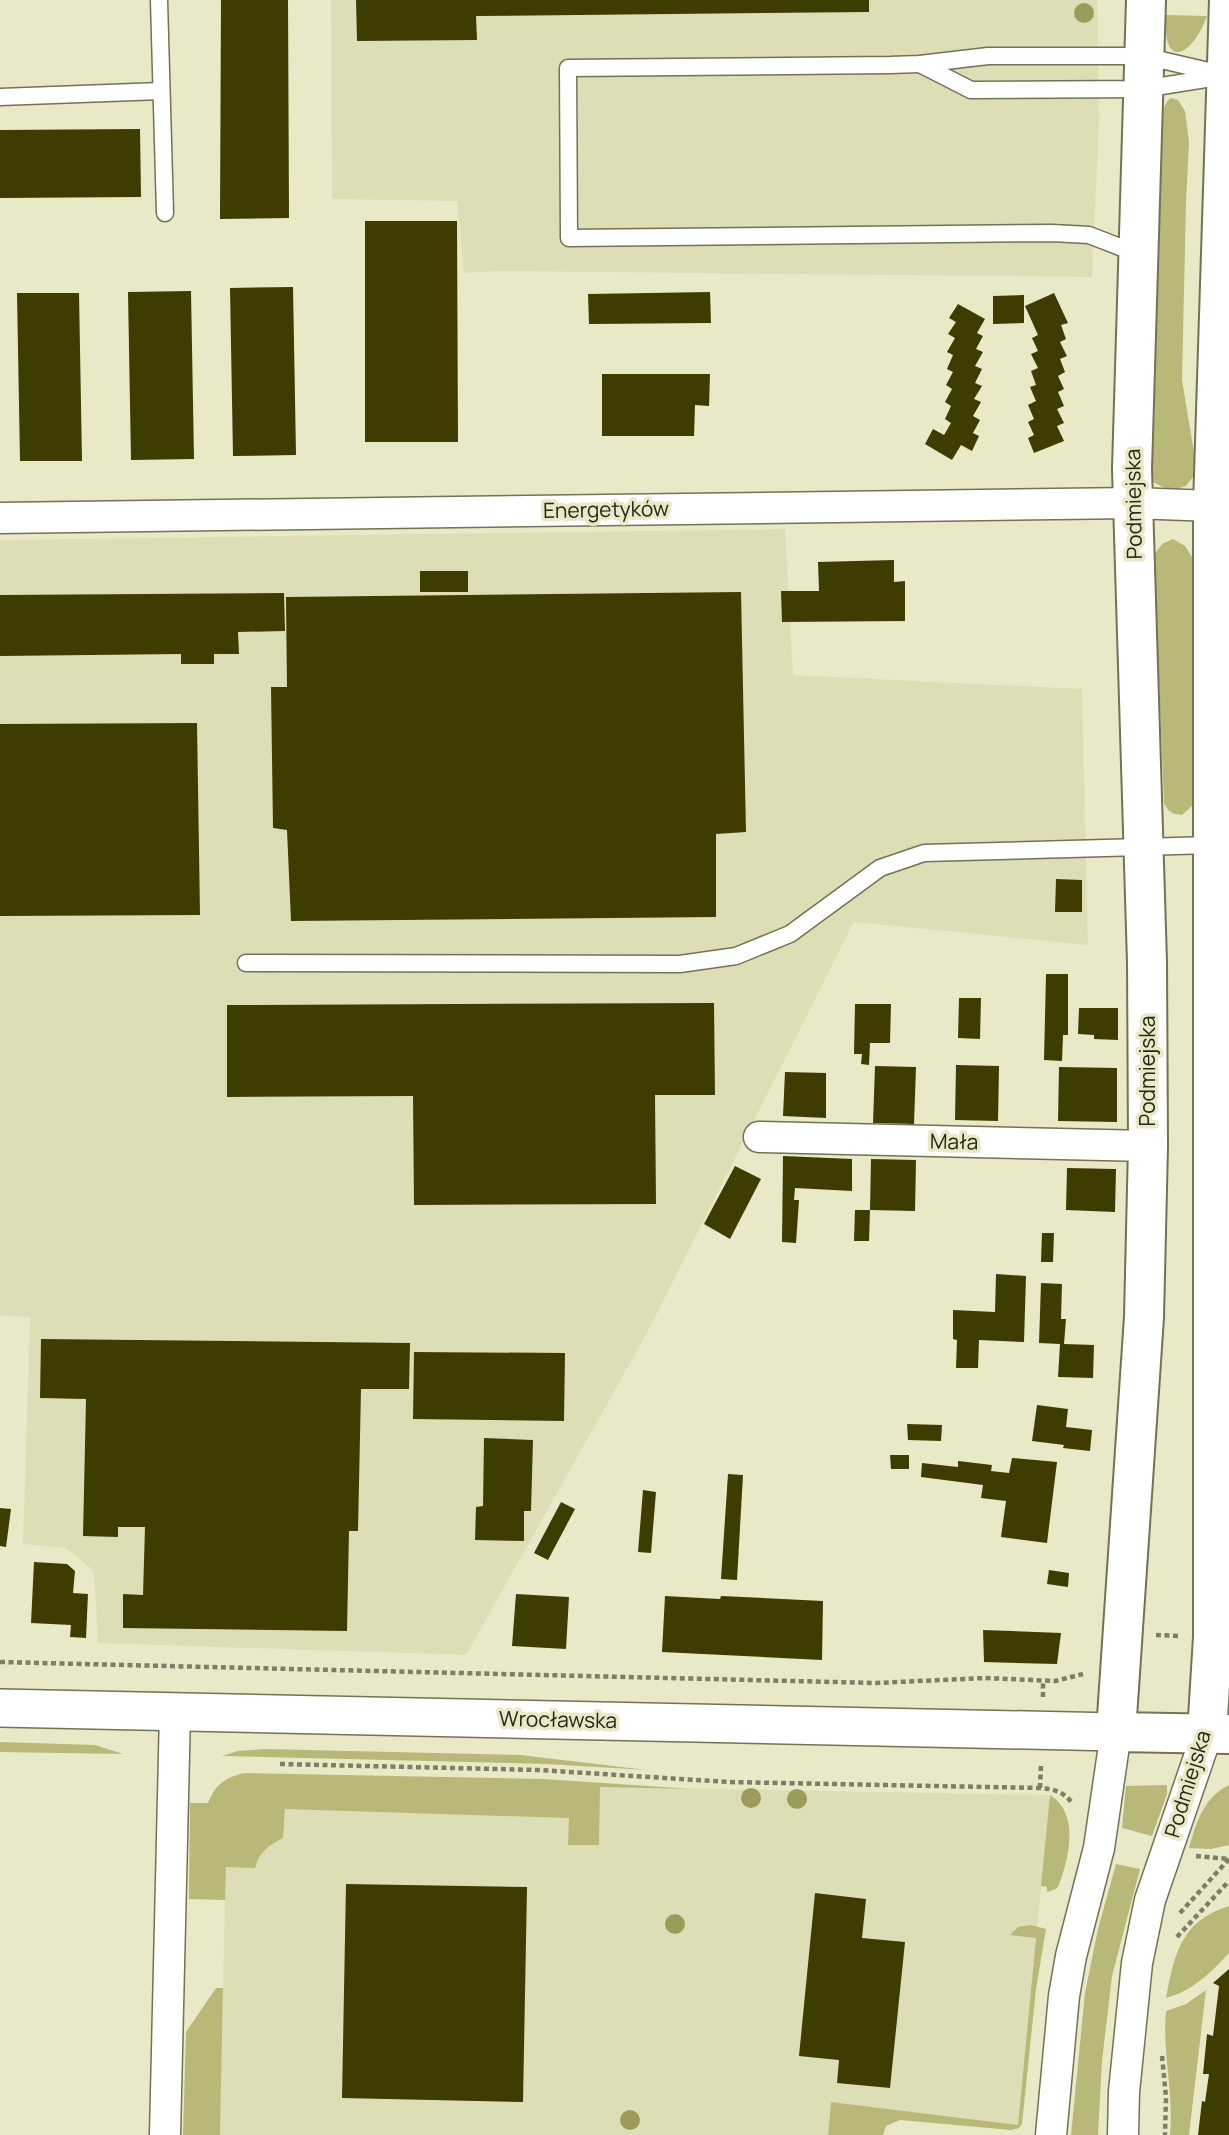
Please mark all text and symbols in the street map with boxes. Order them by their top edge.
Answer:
street label: Podmiejska [1118,448,1148,560]
street label: Energetyków [543,494,669,524]
street label: Podmiejska [1133,1016,1161,1126]
street label: Mała [930,1127,978,1155]
street label: Wrocławska [499,1704,617,1734]
street label: Podmiejska [1157,1727,1217,1841]

